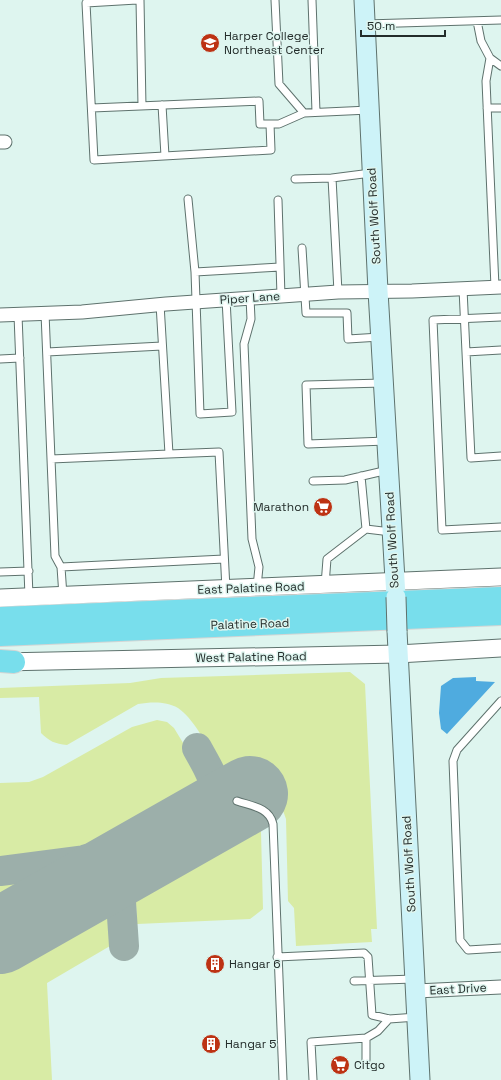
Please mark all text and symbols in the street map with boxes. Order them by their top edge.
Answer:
scale bar [361,12,445,38]
text: 50 m [367,18,395,34]
place label: Harper College Northeast Center [224,28,325,58]
school or university icon: Harper College Northeast Center [199,32,221,54]
street label: South Wolf Road [363,167,385,265]
street label: Piper Lane [219,288,281,308]
street label: South Wolf Road [381,491,403,589]
supermarket icon: Marathon [312,496,334,518]
place label: Marathon [253,499,309,515]
street label: East Palatine Road [197,578,305,598]
street label: Palatine Road [210,615,290,633]
street label: West Palatine Road [195,648,307,666]
street label: South Wolf Road [398,815,420,913]
building icon: Hangar 6 [204,953,226,975]
place label: Hangar 6 [229,956,281,972]
street label: East Drive [429,980,487,998]
building icon: Hangar 5 [200,1033,222,1055]
place label: Hangar 5 [225,1036,277,1052]
supermarket icon: Citgo [329,1054,351,1076]
place label: Citgo [354,1057,385,1073]

